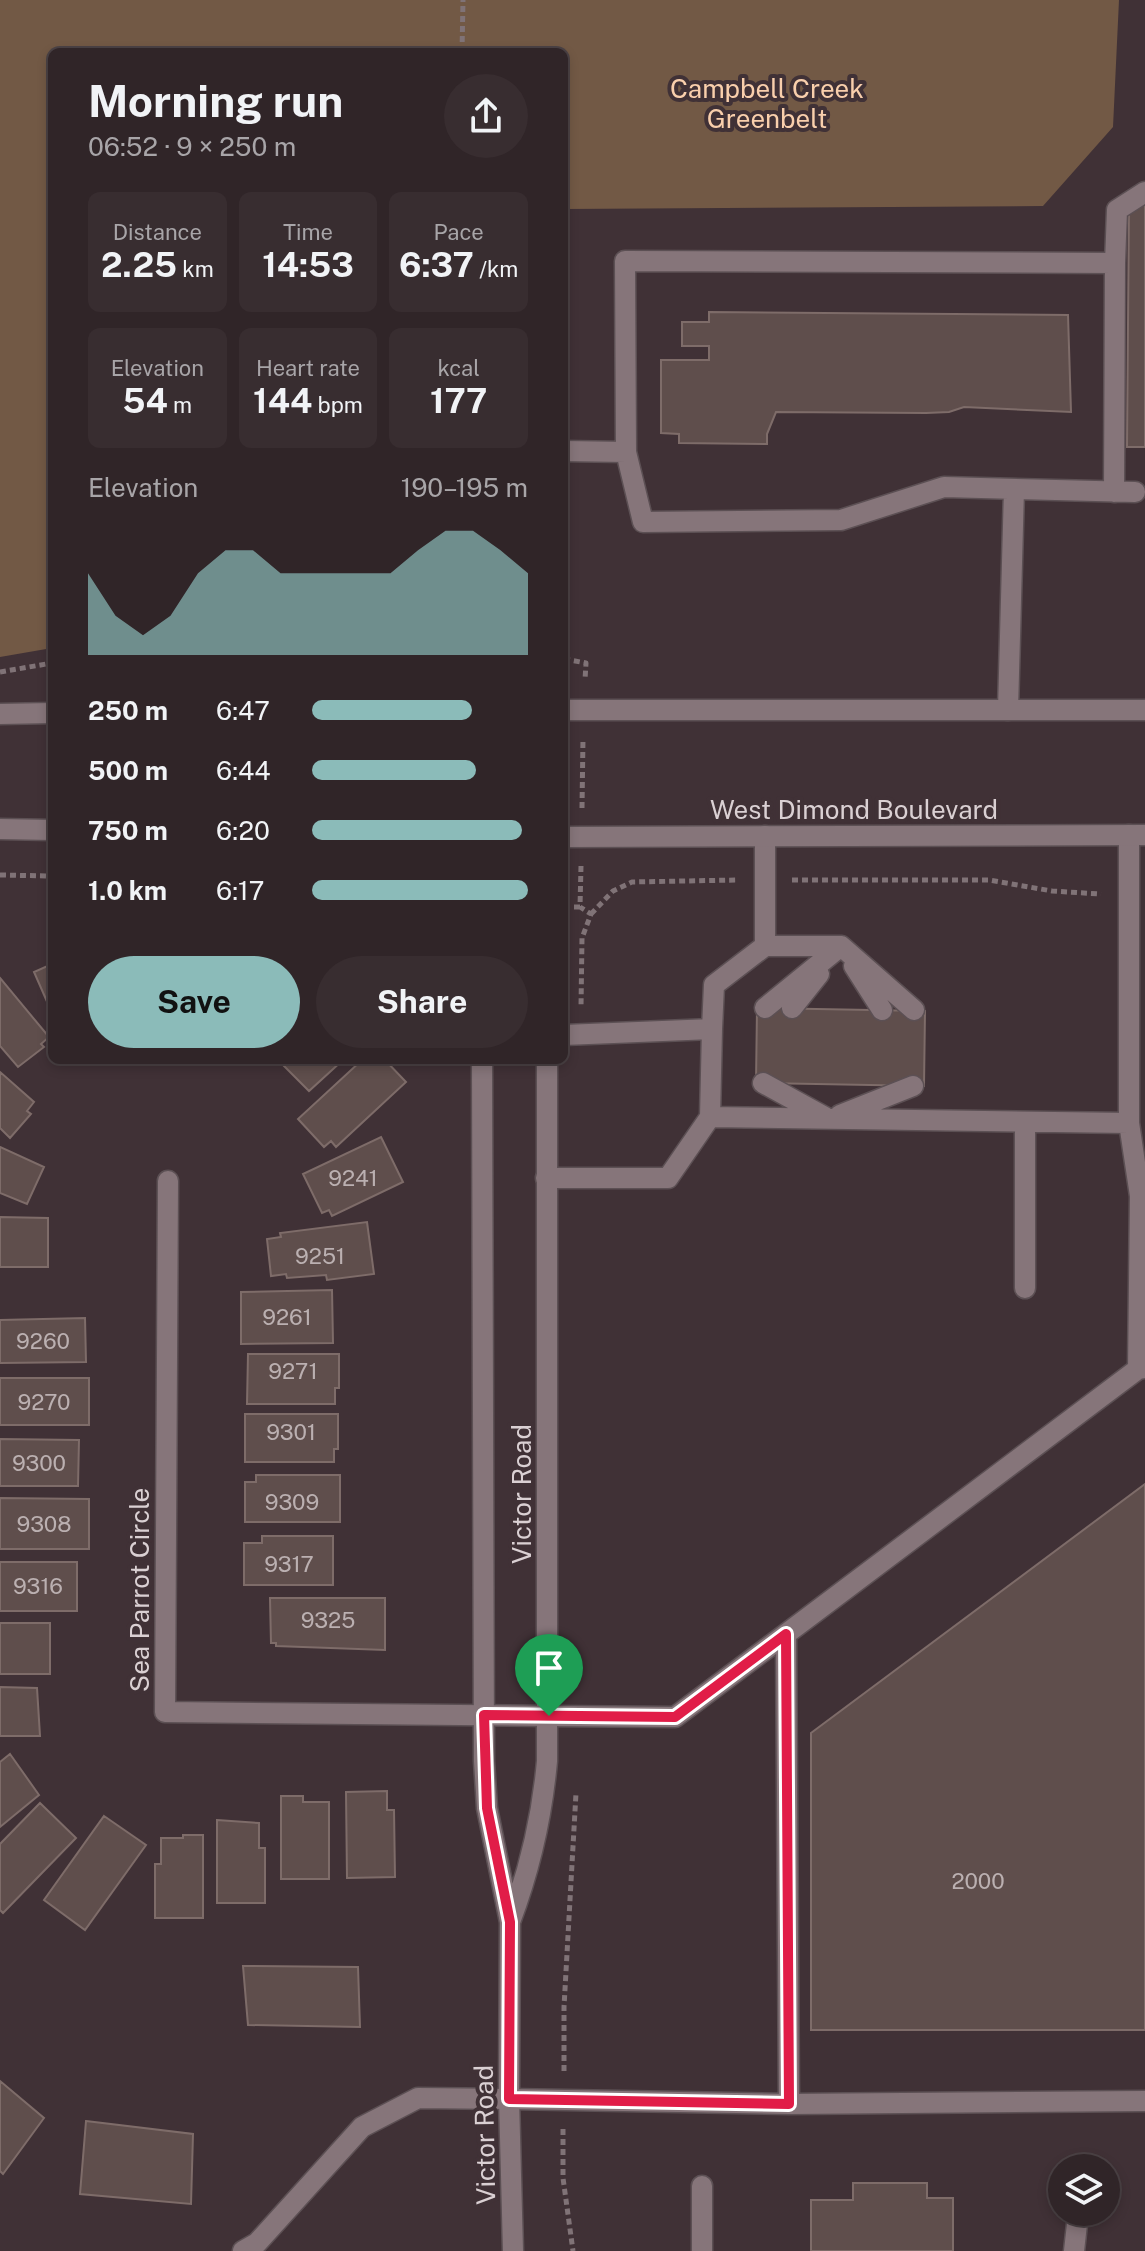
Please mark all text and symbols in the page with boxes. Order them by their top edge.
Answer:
park label: Campbell Creek Greenbelt [670,73,864,134]
button: share [444,74,528,158]
text: Morning run [88,75,343,127]
text: 06:52 · 9 × 250 m [88,131,296,162]
text: Distance [113,219,202,245]
text: Time [283,219,333,245]
text: Pace [434,219,484,245]
text: 2.25 [101,245,177,285]
text: 14:53 [262,245,354,285]
text: 6:37 [399,245,474,285]
text: km [177,256,214,282]
text: /km [474,256,518,282]
text: Elevation [111,355,204,381]
text: Heart rate [256,355,360,381]
text: kcal [437,355,480,381]
text: 54 [123,381,168,421]
text: 144 [253,381,312,421]
text: 177 [430,381,487,421]
text: m [168,392,192,418]
text: bpm [312,392,363,418]
text: Elevation [88,472,198,503]
text: 190–195 m [401,472,528,503]
text: 250 m [88,695,168,726]
text: 6:47 [216,695,270,726]
text: 500 m [88,755,168,786]
text: 6:44 [216,755,271,786]
street label: West Dimond Boulevard [710,794,998,825]
text: 750 m [88,815,168,846]
text: 6:20 [216,815,270,846]
text: 1.0 km [88,875,167,906]
text: 6:17 [216,875,264,906]
button: Save [88,956,300,1048]
button: Share [316,956,528,1048]
house number: 9241 [328,1165,378,1191]
house number: 9251 [295,1243,345,1269]
house number: 9261 [262,1304,312,1330]
house number: 9260 [16,1328,70,1354]
house number: 9271 [268,1358,318,1384]
house number: 9270 [17,1389,71,1415]
house number: 9301 [266,1419,316,1445]
street label: Victor Road [506,1424,537,1564]
house number: 9300 [12,1450,66,1476]
street label: Sea Parrot Circle [124,1488,155,1692]
house number: 9309 [265,1489,319,1515]
house number: 9308 [17,1511,71,1537]
house number: 9317 [264,1551,314,1577]
house number: 9316 [13,1573,63,1599]
house number: 9325 [301,1607,355,1633]
pin [515,1634,583,1716]
icon: arrive [527,1646,571,1690]
house number: 2000 [951,1868,1005,1894]
street label: Victor Road [468,2065,501,2205]
map controls [1048,2154,1120,2226]
button: layers [1048,2154,1120,2226]

